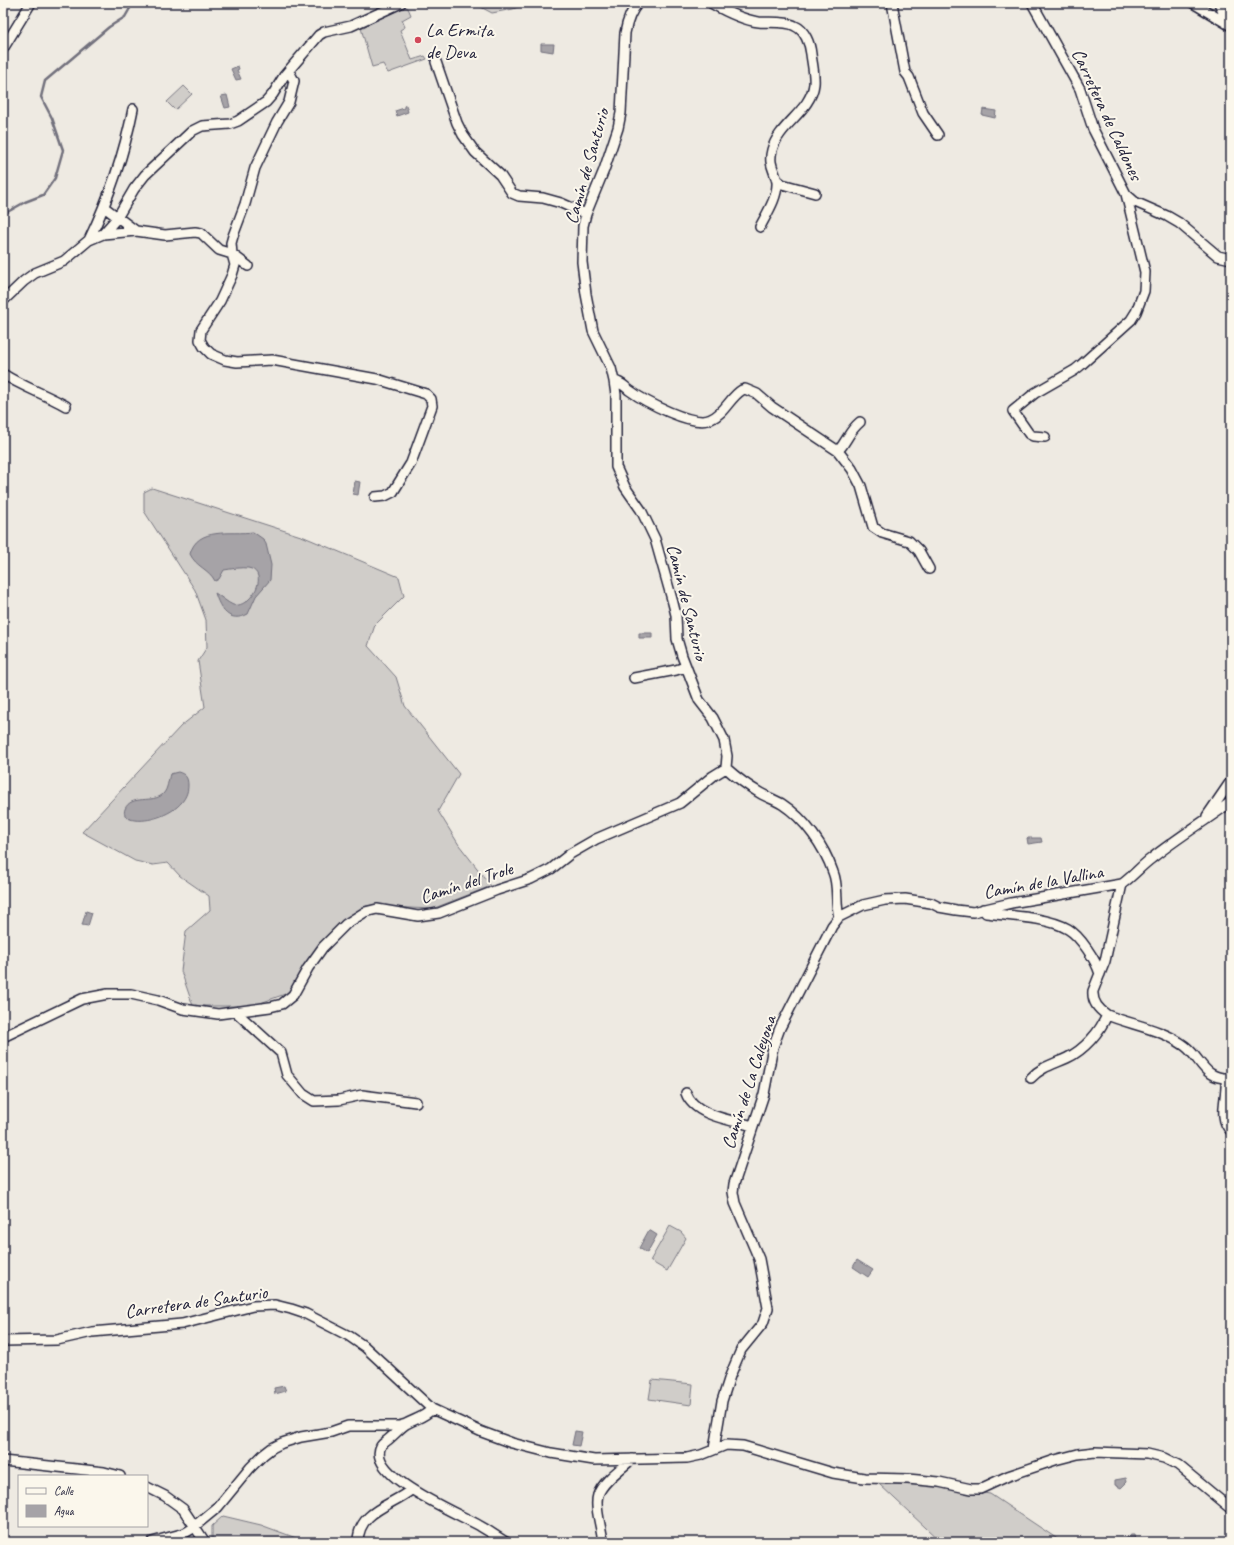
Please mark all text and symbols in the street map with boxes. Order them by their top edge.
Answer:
place label: La Ermita de Deva [426,18,495,64]
marker: La Ermita de Deva [413,35,423,45]
street label: Carretera de Caldones [1066,45,1149,186]
street label: Camín de Santurio [559,104,615,227]
street label: Camín de Santurio [661,542,714,665]
street label: Camín del Trole [417,856,517,909]
street label: Camín de la Vallina [982,859,1106,904]
street label: Camín de La Caleyona [716,1010,783,1152]
street label: Carretera de Santurio [123,1280,270,1324]
legend [18,1475,148,1527]
text: Calle [54,1483,74,1499]
text: Agua [54,1503,75,1519]

